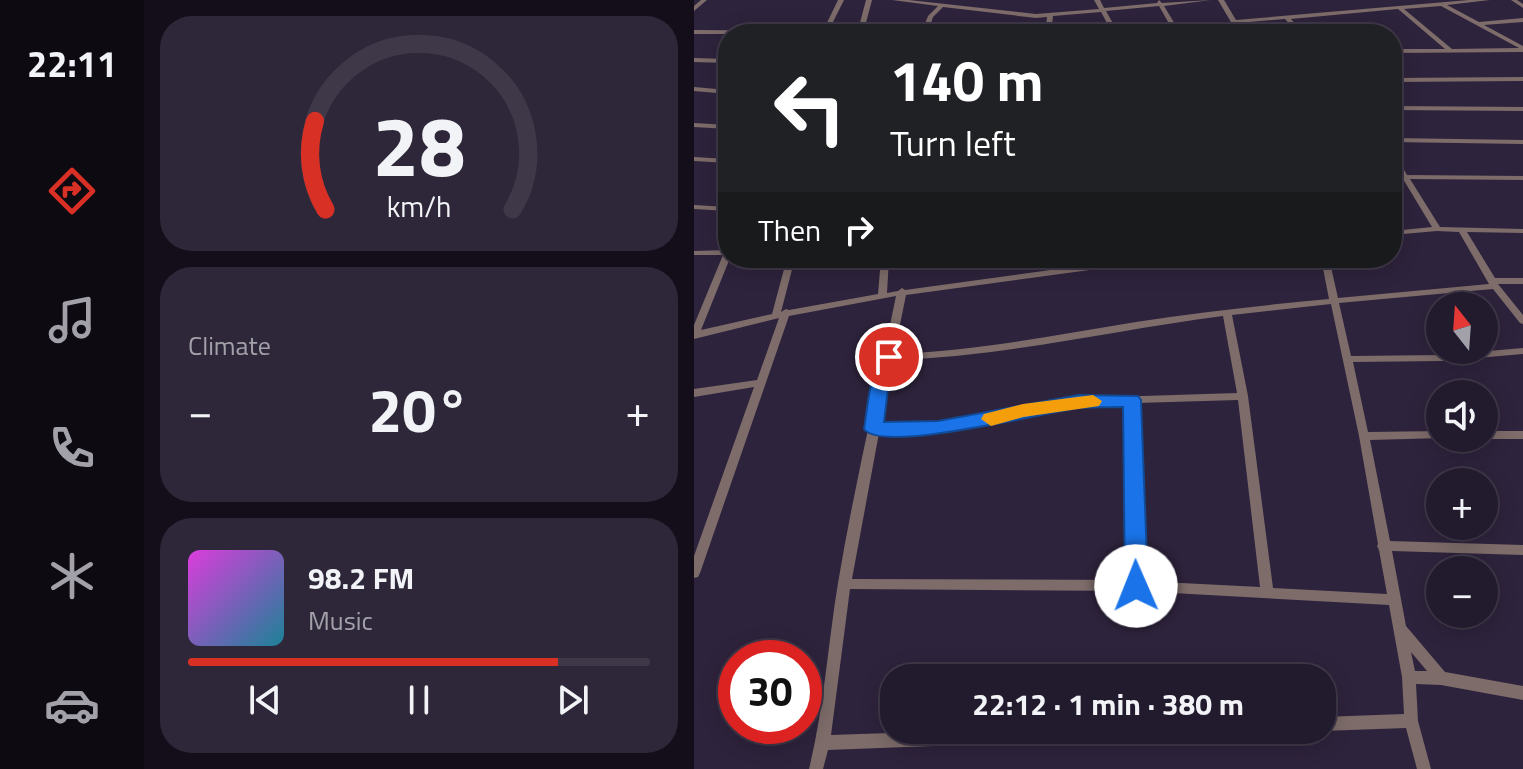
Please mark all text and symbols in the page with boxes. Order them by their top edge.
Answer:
text: 22:11 [27,36,117,91]
text: 140 m [890,38,1043,123]
icon: left [758,56,862,160]
text: 28 [372,81,466,207]
text: Turn left [890,115,1016,170]
icon: directions [44,163,100,219]
text: km/h [387,185,451,228]
text: Then [758,207,821,253]
icon: right [837,208,881,252]
icon: music [44,292,100,348]
north arrow [1426,292,1498,364]
map controls [1426,292,1498,628]
pin [855,323,923,391]
text: Climate [188,326,271,365]
icon: arrive [867,335,911,379]
text: 20° [369,364,469,455]
text: − [188,377,213,444]
text: + [625,377,650,444]
button: sound [1426,380,1498,452]
icon: phone [44,420,100,476]
button: + [1426,468,1498,540]
position arrow [1094,544,1178,628]
icon: climate [44,548,100,604]
text: 98.2 FM [308,555,414,601]
button: − [1426,556,1498,628]
text: Music [308,601,373,640]
speed limit sign: 30 [718,640,822,744]
icon: car [44,677,100,733]
icon: previous [243,678,287,722]
icon: pause [397,678,441,722]
icon: next [551,678,595,722]
text: 22:12 · 1 min · 380 m [972,681,1244,727]

